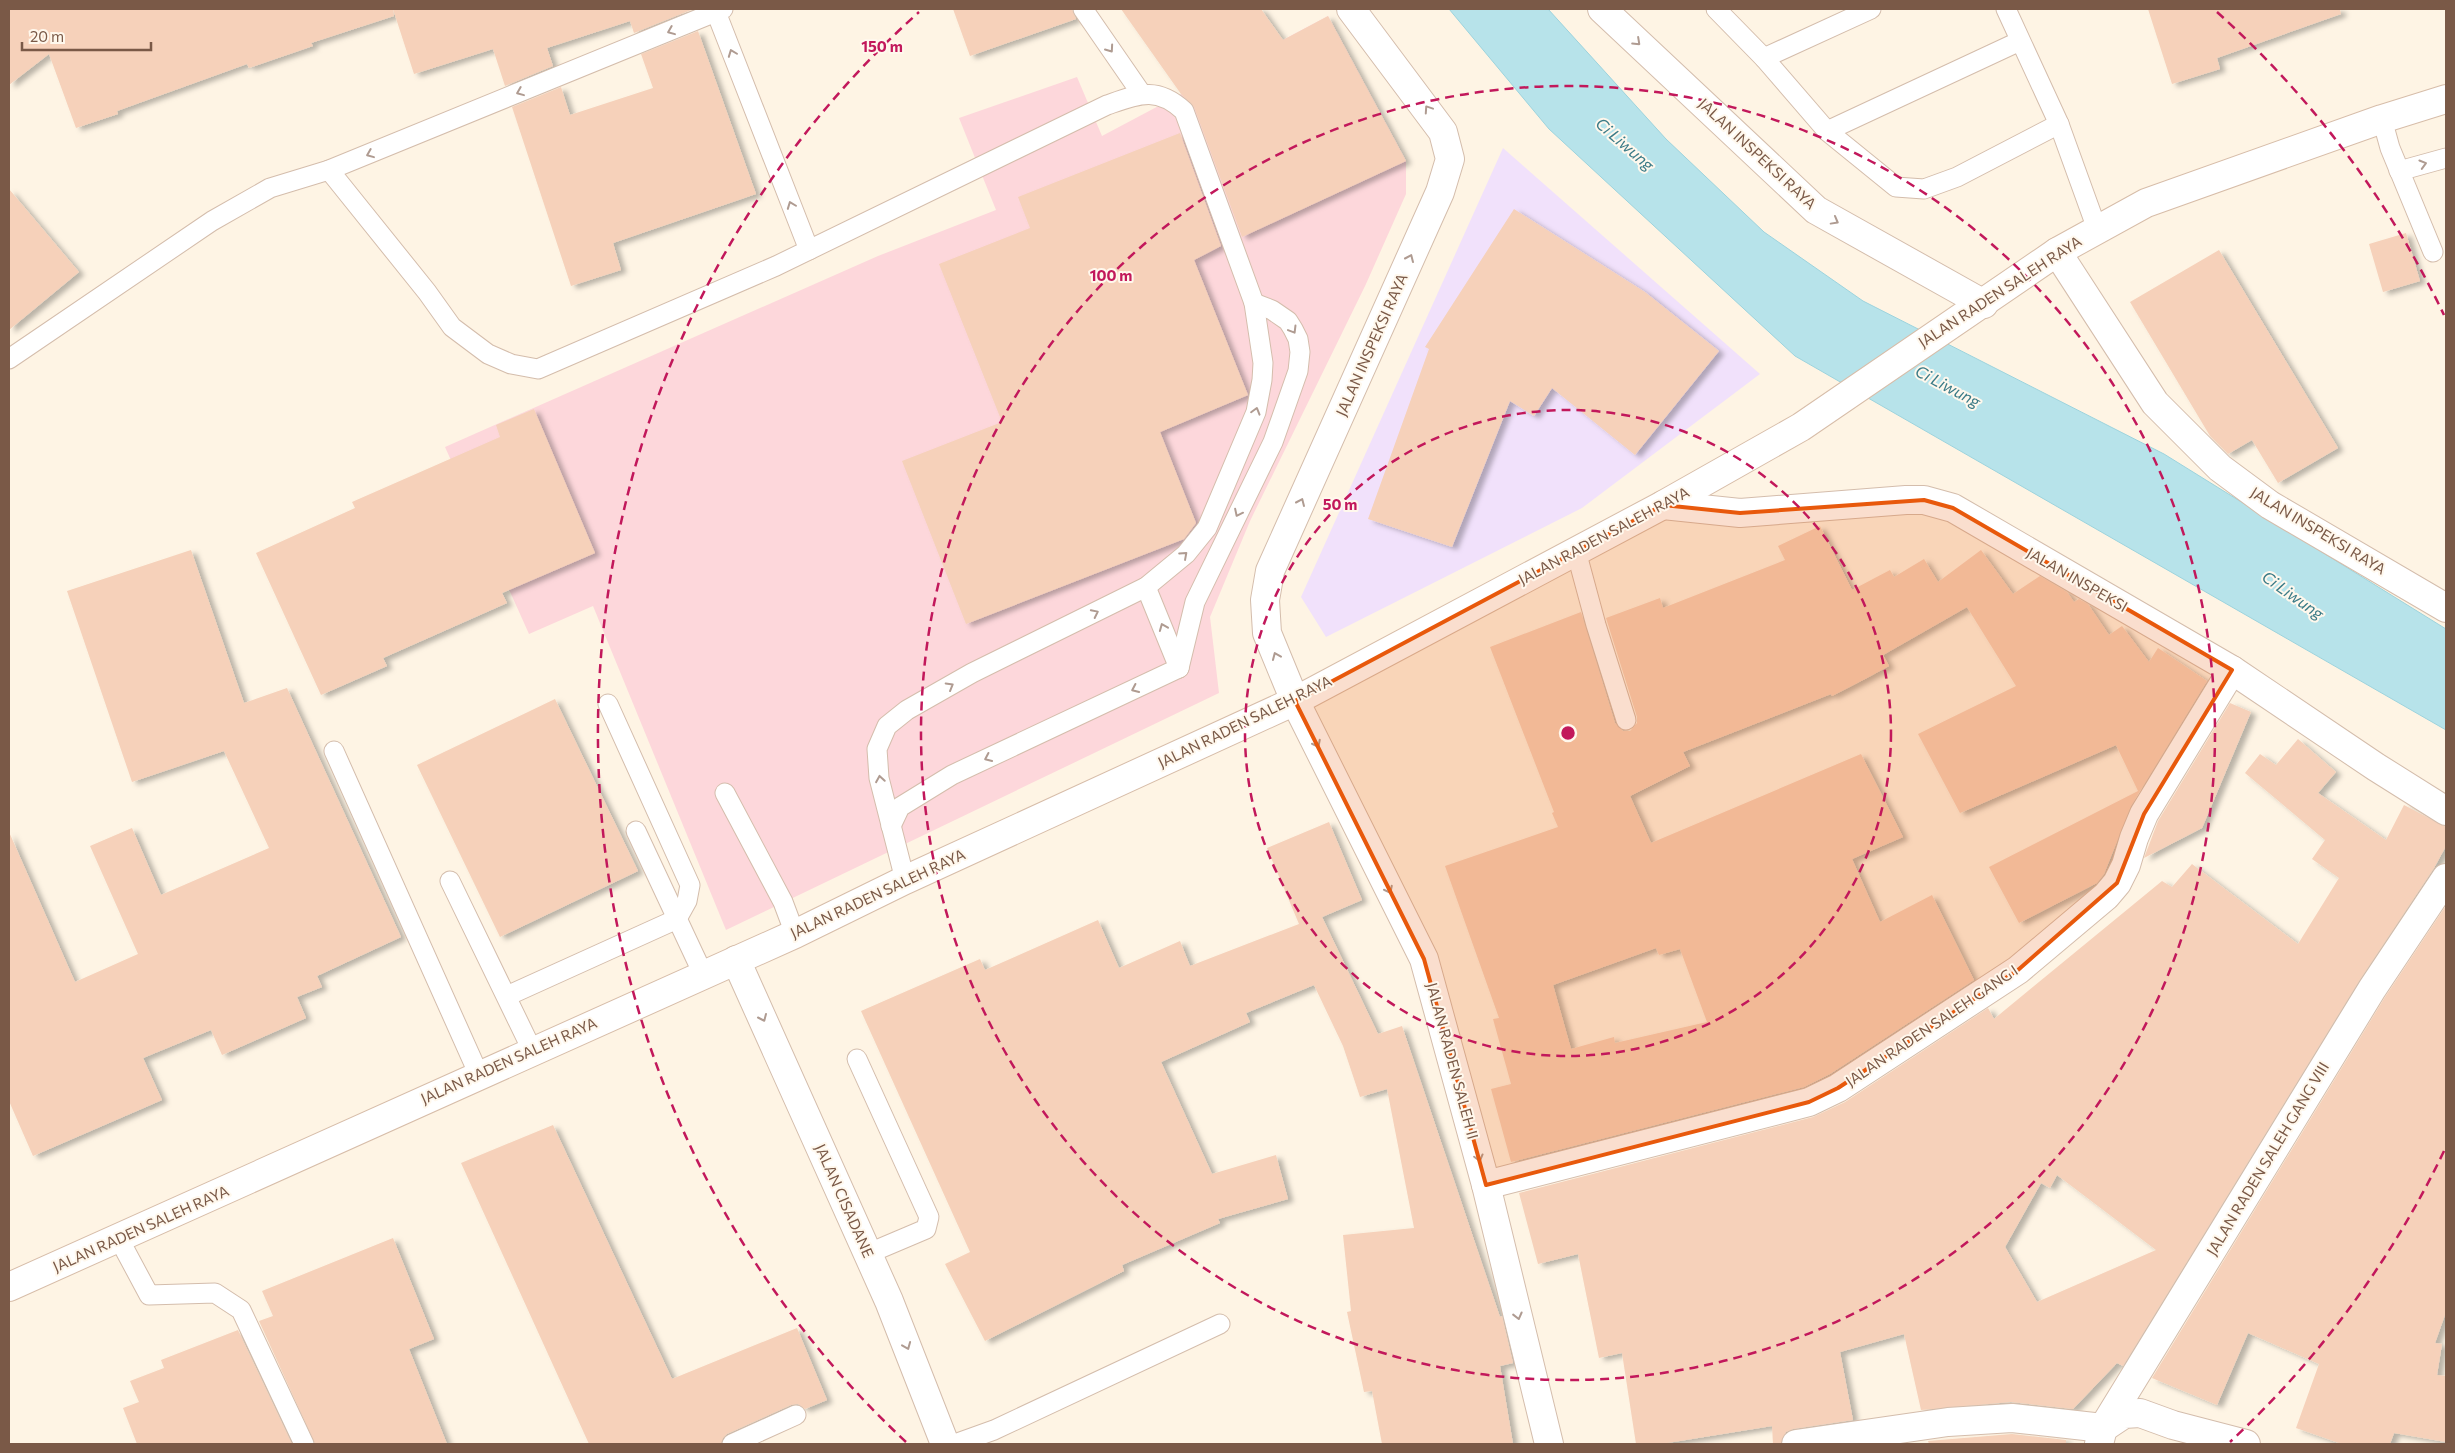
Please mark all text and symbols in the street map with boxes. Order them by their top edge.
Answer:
scale bar [22,20,151,52]
one-way arrow [667,24,676,35]
text: 20 m [30,27,64,45]
one-way arrow [1632,36,1641,45]
text: 150 m [861,37,903,55]
one-way arrow [1104,43,1113,53]
one-way arrow [728,50,738,58]
one-way arrow [516,86,525,96]
street label: JALAN INSPEKSI RAYA [1695,94,1820,212]
one-way arrow [1424,105,1434,114]
water label: Ci Liwung [1592,113,1659,175]
one-way arrow [366,147,375,158]
one-way arrow [2418,160,2426,170]
one-way arrow [787,201,797,210]
one-way arrow [1830,215,1839,225]
street label: JALAN RADEN SALEH RAYA [1914,232,2084,351]
one-way arrow [1404,254,1415,263]
text: 100 m [1090,266,1132,284]
street label: JALAN INSPEKSI RAYA [1331,270,1411,419]
one-way arrow [1286,324,1296,333]
water label: Ci Liwung [1912,361,1985,411]
one-way arrow [1250,408,1260,416]
street label: JALAN RADEN SALEH RAYA [1515,482,1692,588]
street label: JALAN INSPEKSI RAYA [2248,483,2389,578]
text: 50 m [1323,495,1357,513]
one-way arrow [1294,498,1305,507]
one-way arrow [1234,508,1244,517]
street label: JALAN INSPEKSI [2024,543,2131,615]
one-way arrow [1178,552,1187,561]
water label: Ci Liwung [2259,566,2329,623]
one-way arrow [1090,609,1099,619]
one-way arrow [1158,624,1168,632]
one-way arrow [1272,652,1283,661]
street label: JALAN RADEN SALEH RAYA [1155,671,1334,771]
one-way arrow [944,682,953,692]
one-way arrow [1131,683,1140,693]
centre of rings [1559,724,1577,742]
one-way arrow [1311,739,1321,748]
one-way arrow [984,752,993,762]
one-way arrow [875,774,885,783]
street label: JALAN RADEN SALEH RAYA [787,845,968,942]
one-way arrow [1383,885,1393,894]
street label: JALAN RADEN SALEH GANG I [1842,961,2021,1090]
street label: JALAN RADEN SALEH II [1423,980,1483,1141]
street label: JALAN RADEN SALEH RAYA [418,1013,600,1107]
one-way arrow [757,1013,767,1022]
street label: JALAN RADEN SALEH GANG VIII [2202,1058,2332,1258]
street label: JALAN CISADANE [812,1141,878,1260]
one-way arrow [1473,1153,1483,1162]
street label: JALAN RADEN SALEH RAYA [50,1181,232,1275]
one-way arrow [1512,1311,1523,1320]
one-way arrow [901,1341,912,1350]

